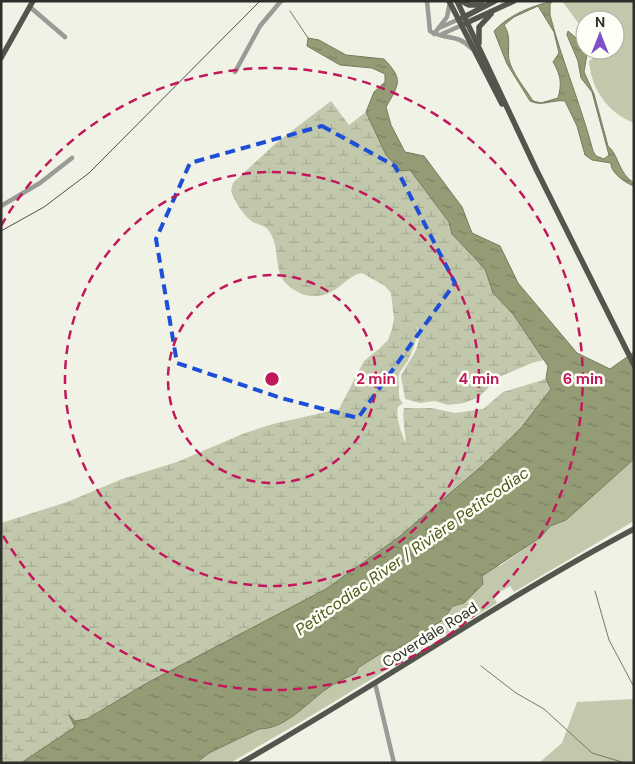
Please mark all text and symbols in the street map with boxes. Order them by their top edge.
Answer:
north arrow [575,10,625,60]
text: N [595,13,605,31]
text: 2 min [356,369,396,389]
text: 4 min [459,369,499,389]
text: 6 min [563,369,603,389]
centre of rings [263,370,281,388]
water label: Petitcodiac River / Rivière Petitcodiac [291,462,533,640]
street label: Coverdale Road [379,598,481,672]

